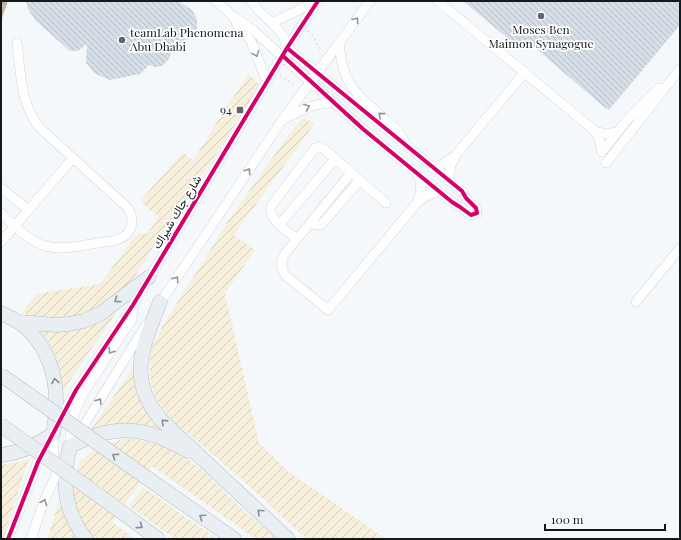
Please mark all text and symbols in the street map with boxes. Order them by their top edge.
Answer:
marker: Moses Ben Maimon Synagogue [536,11,546,21]
one-way arrow [351,17,358,24]
place label: Moses Ben Maimon Synagogue [488,21,594,51]
place label: teamLab Phenomena Abu Dhabi [129,24,243,54]
marker: teamLab Phenomena Abu Dhabi [117,35,127,45]
one-way arrow [252,50,260,57]
place label: 94 [220,101,232,117]
one-way arrow [304,104,311,112]
marker: 94 [235,105,245,115]
one-way arrow [378,113,386,120]
one-way arrow [243,168,251,175]
street label: شارع جاك شيراك [148,172,206,252]
one-way arrow [171,276,179,283]
one-way arrow [115,296,122,303]
one-way arrow [109,347,116,354]
one-way arrow [51,378,59,384]
one-way arrow [94,398,102,405]
one-way arrow [161,419,169,427]
one-way arrow [112,454,119,461]
one-way arrow [39,499,47,507]
scale bar [545,506,665,532]
one-way arrow [257,510,265,517]
text: 100 m [551,511,584,527]
one-way arrow [199,515,206,522]
one-way arrow [136,521,143,528]

